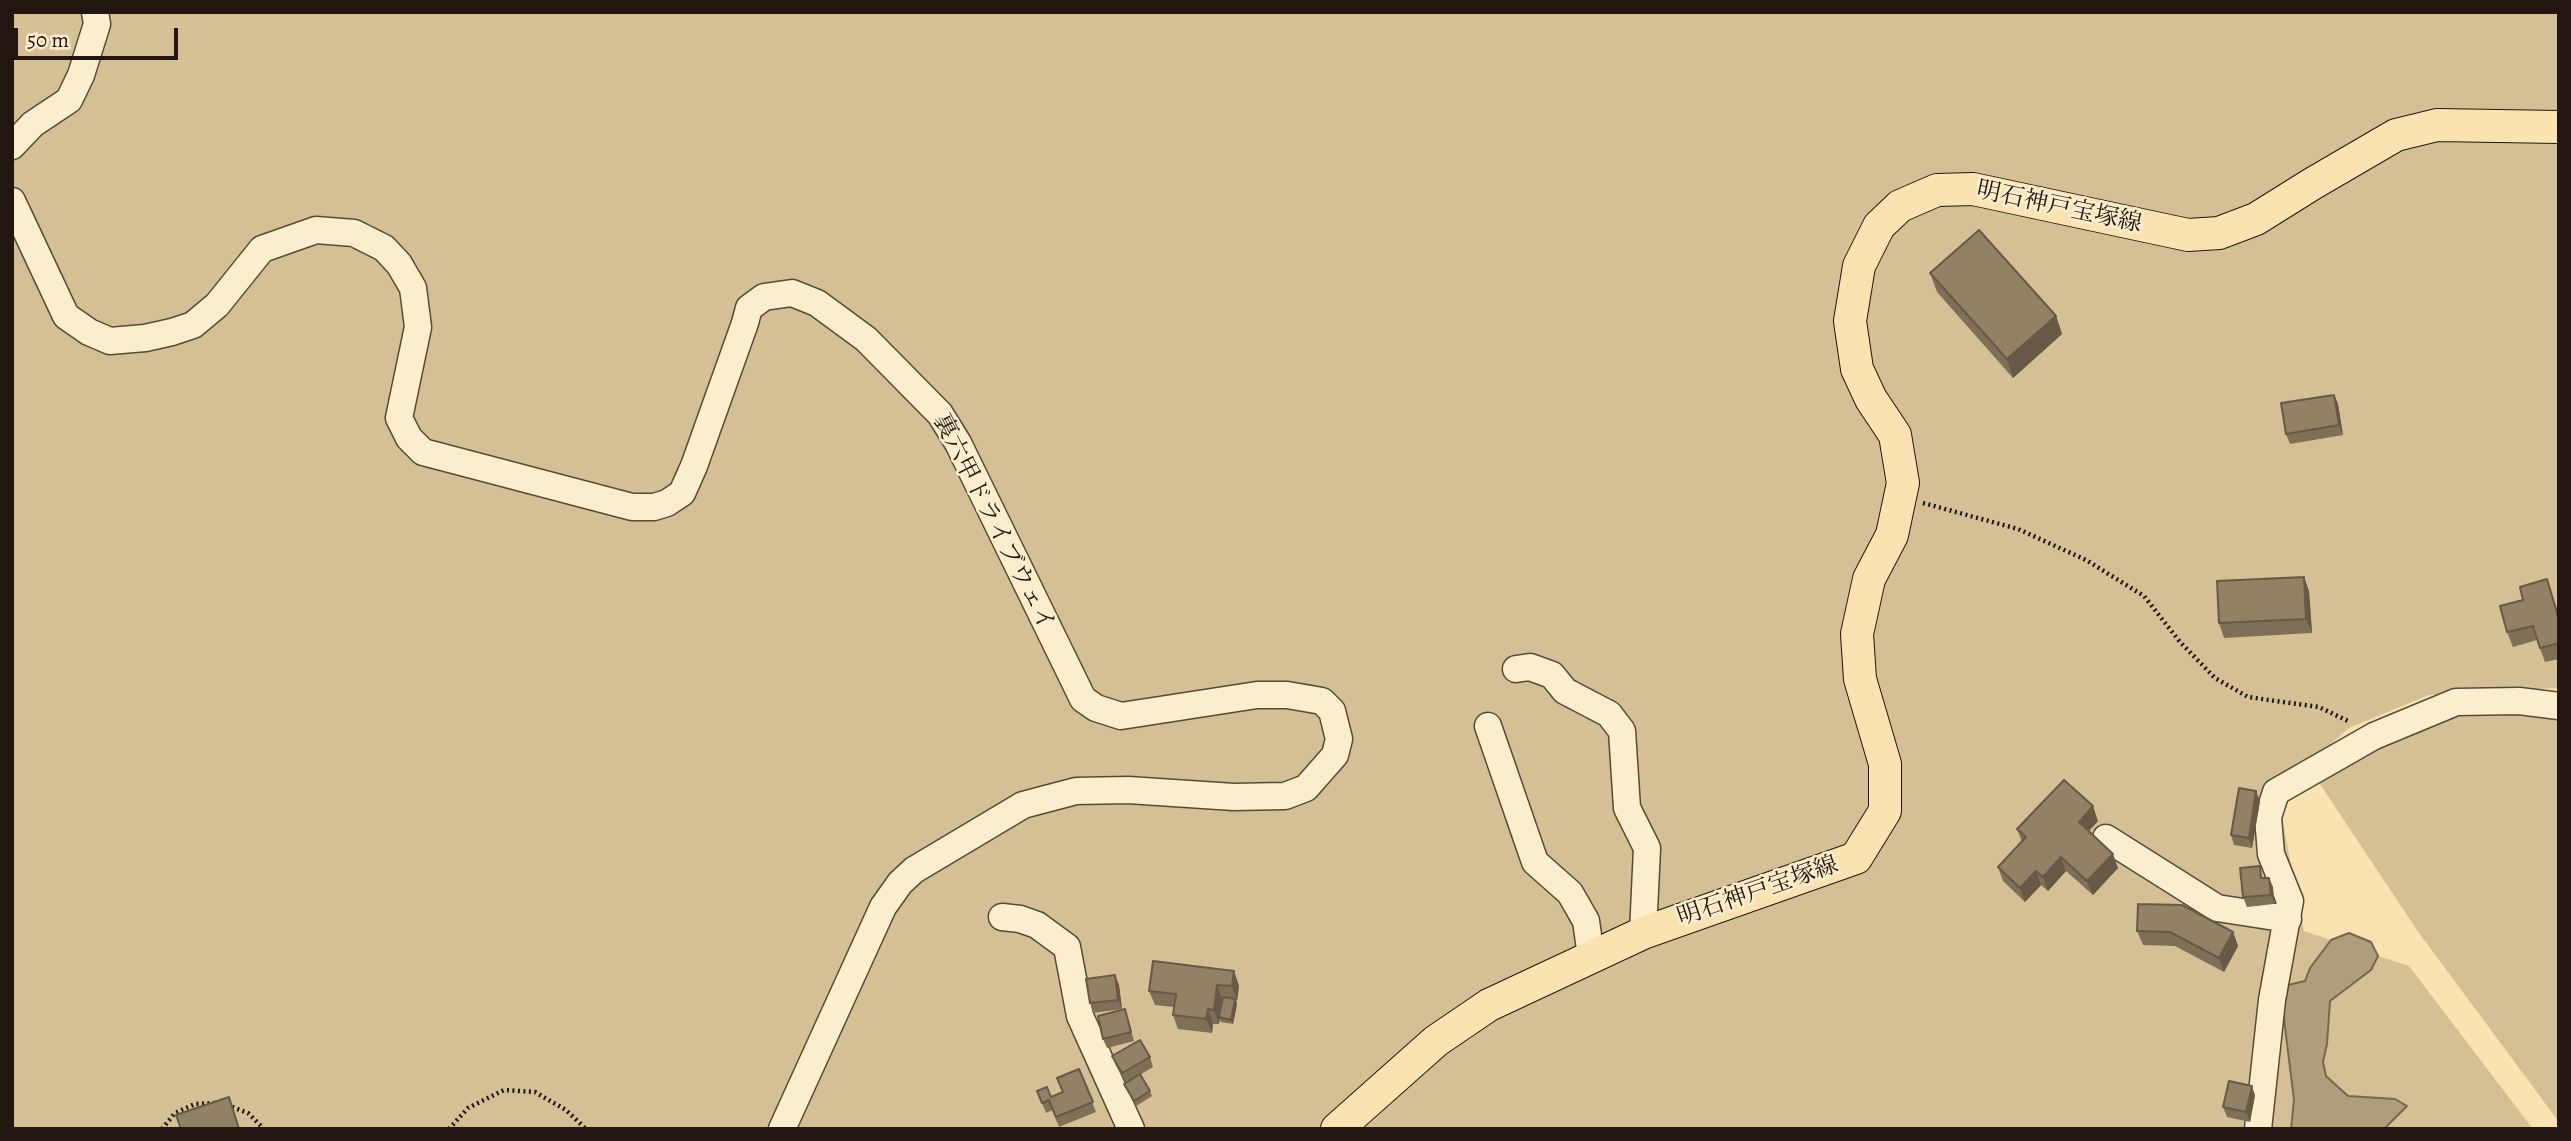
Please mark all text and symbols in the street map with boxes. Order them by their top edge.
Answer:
scale bar [18,14,182,58]
text: 50 m [27,26,69,54]
street label: 明石神戸宝塚線 [1974,176,2144,240]
street label: 裏六甲ドライブウェイ [926,410,1060,636]
street label: 明石神戸宝塚線 [1674,851,1842,933]

